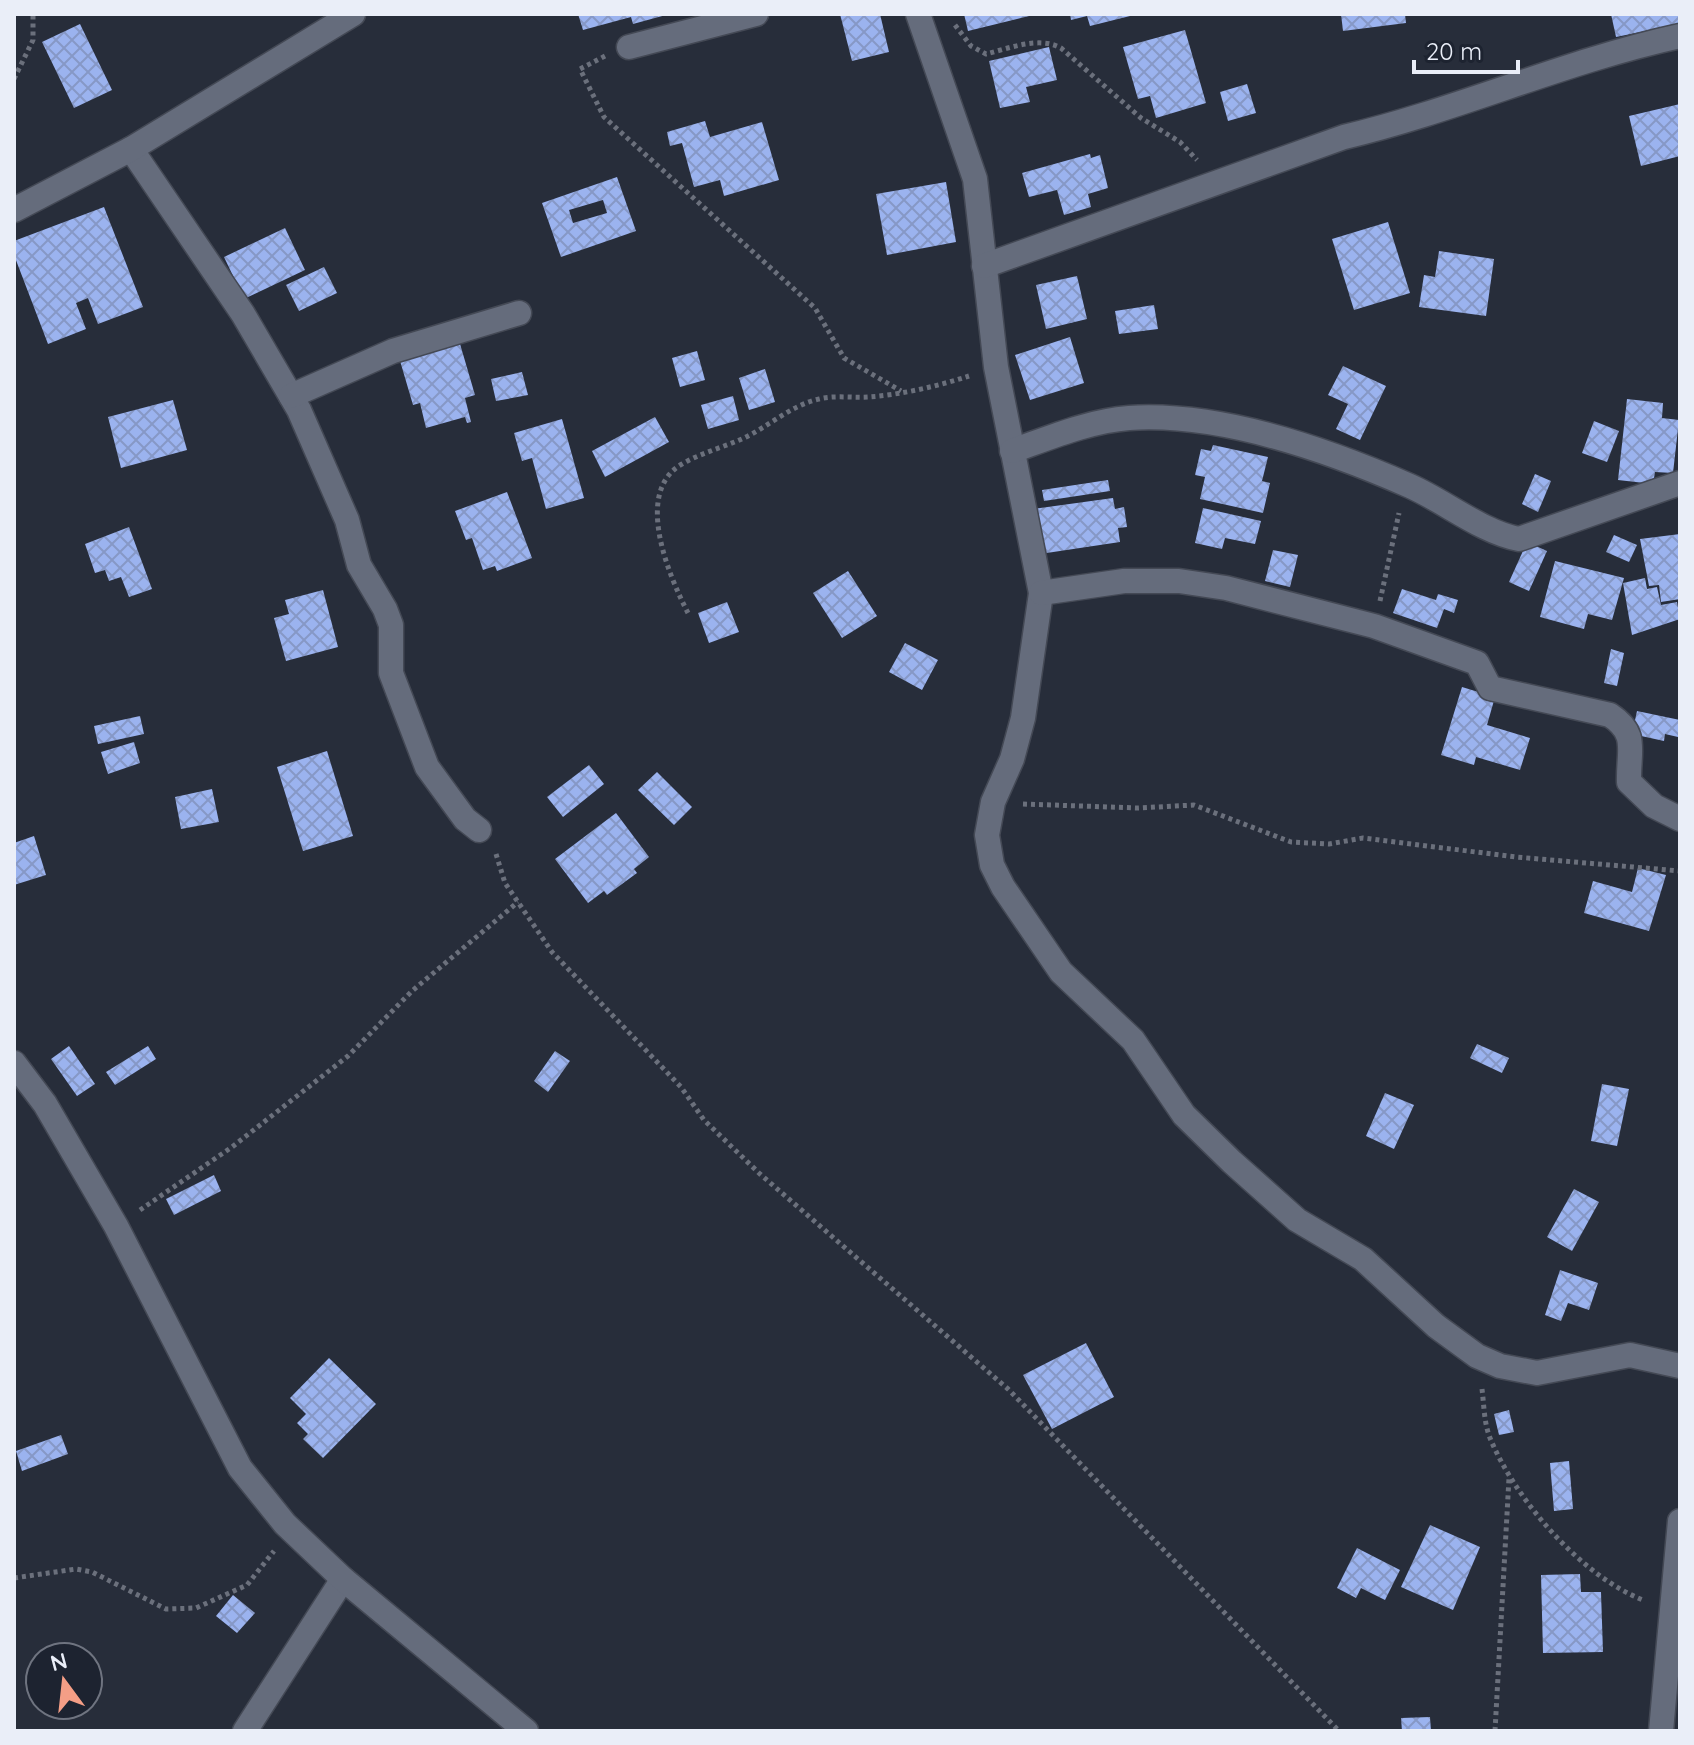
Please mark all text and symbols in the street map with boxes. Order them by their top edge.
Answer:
scale bar [1414,24,1518,74]
text: 20 m [1426,36,1482,66]
north arrow [24,1641,104,1721]
text: N [47,1646,70,1677]

